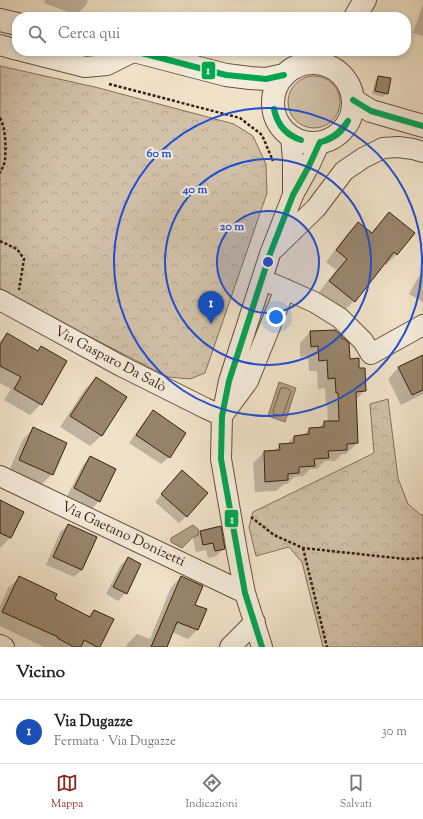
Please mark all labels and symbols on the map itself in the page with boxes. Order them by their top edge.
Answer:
line badge: 1 [201,61,216,80]
text: 1 [205,63,210,79]
text: 60 m [147,145,171,163]
text: 40 m [182,181,207,199]
text: 20 m [220,218,244,236]
centre of rings [261,255,275,269]
pin: 1 [198,291,224,324]
your location [266,307,286,327]
street label: Via Gasparo Da Salò [51,322,170,398]
street label: Via Gaetano Donizetti [58,498,188,572]
line badge: 1 [224,509,239,528]
text: 1 [229,512,234,528]

